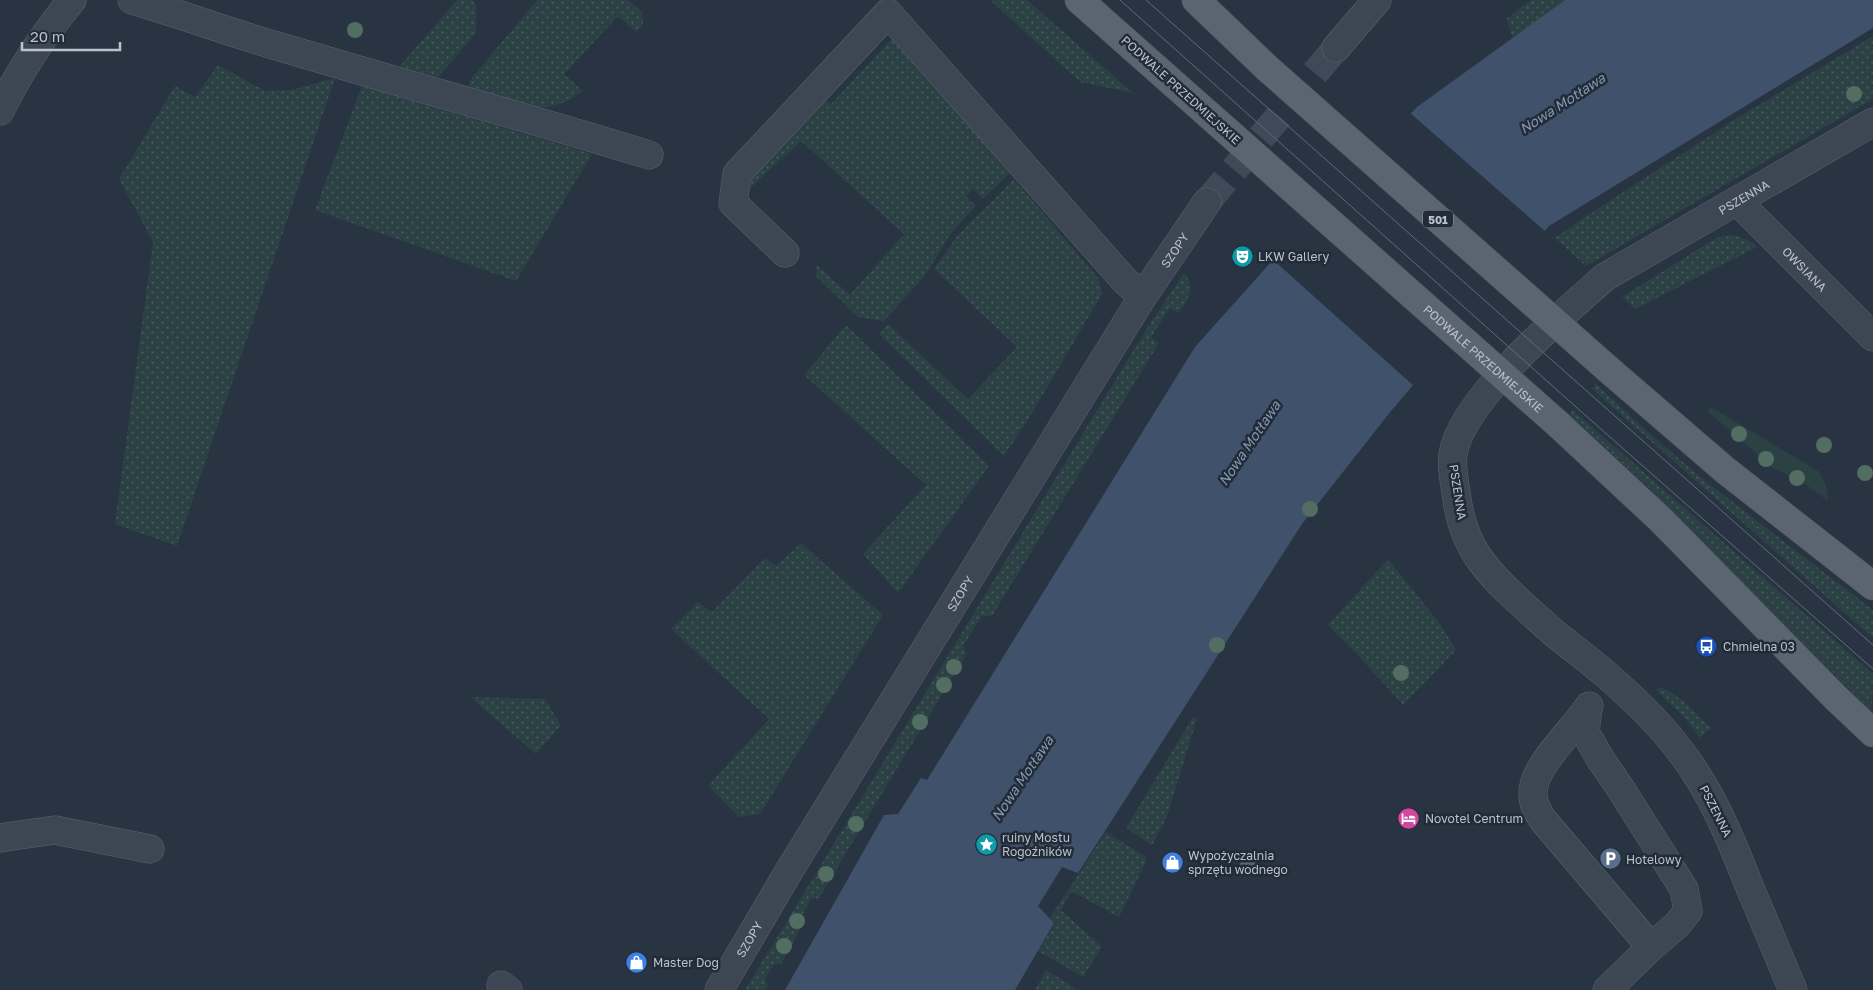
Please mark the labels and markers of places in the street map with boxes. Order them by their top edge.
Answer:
theatre icon: LKW Gallery [1230,244,1254,268]
place label: LKW Gallery [1258,249,1330,264]
bus stop icon: Chmielna 03 [1695,634,1719,658]
place label: Chmielna 03 [1723,639,1795,654]
hotel icon: Novotel Centrum [1397,806,1421,830]
place label: Novotel Centrum [1425,811,1523,826]
place label: ruiny Mostu Rogoźników [1002,830,1072,859]
place icon: ruiny Mostu Rogoźników [974,832,998,856]
parking icon: Hotelowy [1598,847,1622,871]
place label: Wypożyczalnia sprzętu wodnego [1188,848,1288,877]
shop icon: Wypożyczalnia sprzętu wodnego [1160,850,1184,874]
place label: Hotelowy [1626,852,1682,867]
shop icon: Master Dog [625,950,649,974]
place label: Master Dog [653,955,719,970]

